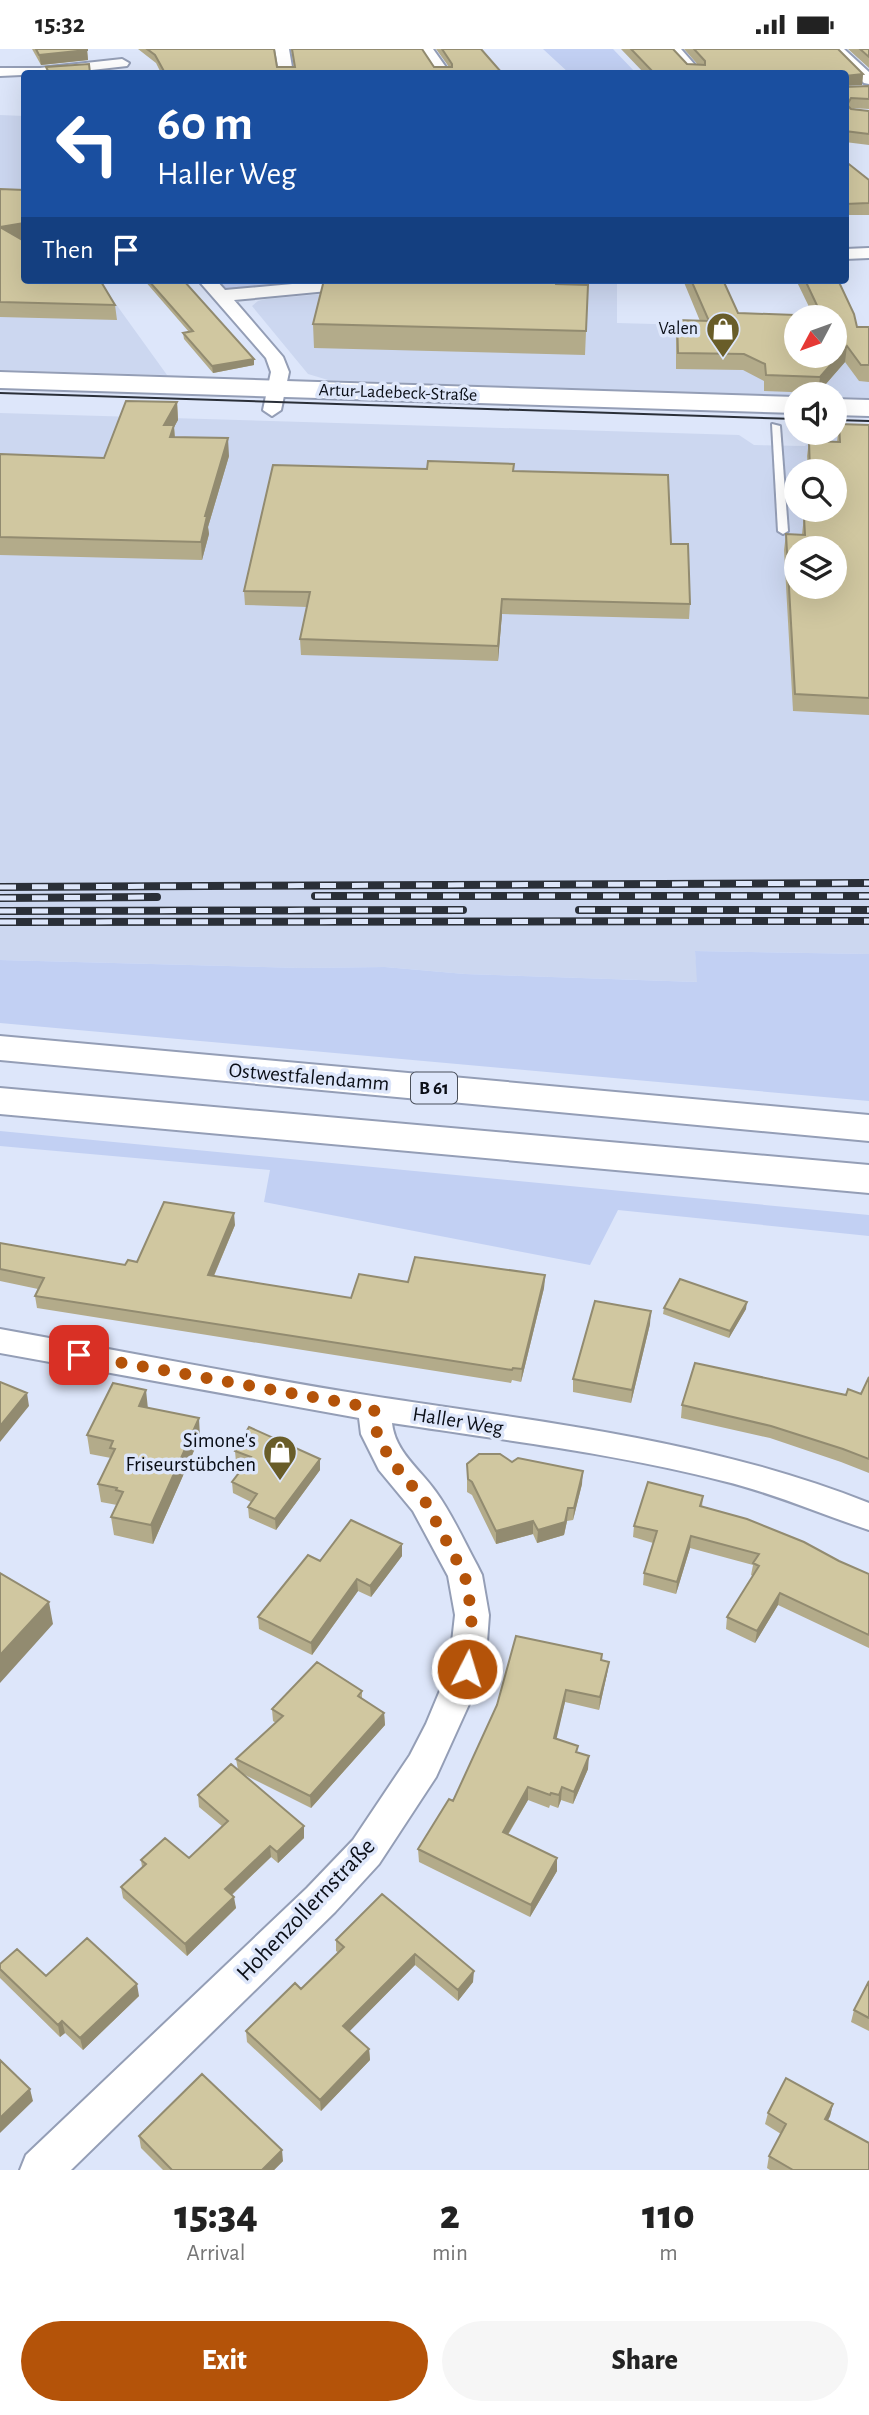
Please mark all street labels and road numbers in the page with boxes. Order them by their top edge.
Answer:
street label: Artur-Ladebeck-Straße [318,381,478,405]
street label: Ostwestfalendamm [228,1060,390,1094]
road number: B 61 [411,1072,457,1103]
street label: Haller Weg [411,1403,506,1439]
street label: Hohenzollernstraße [232,1834,380,1986]

